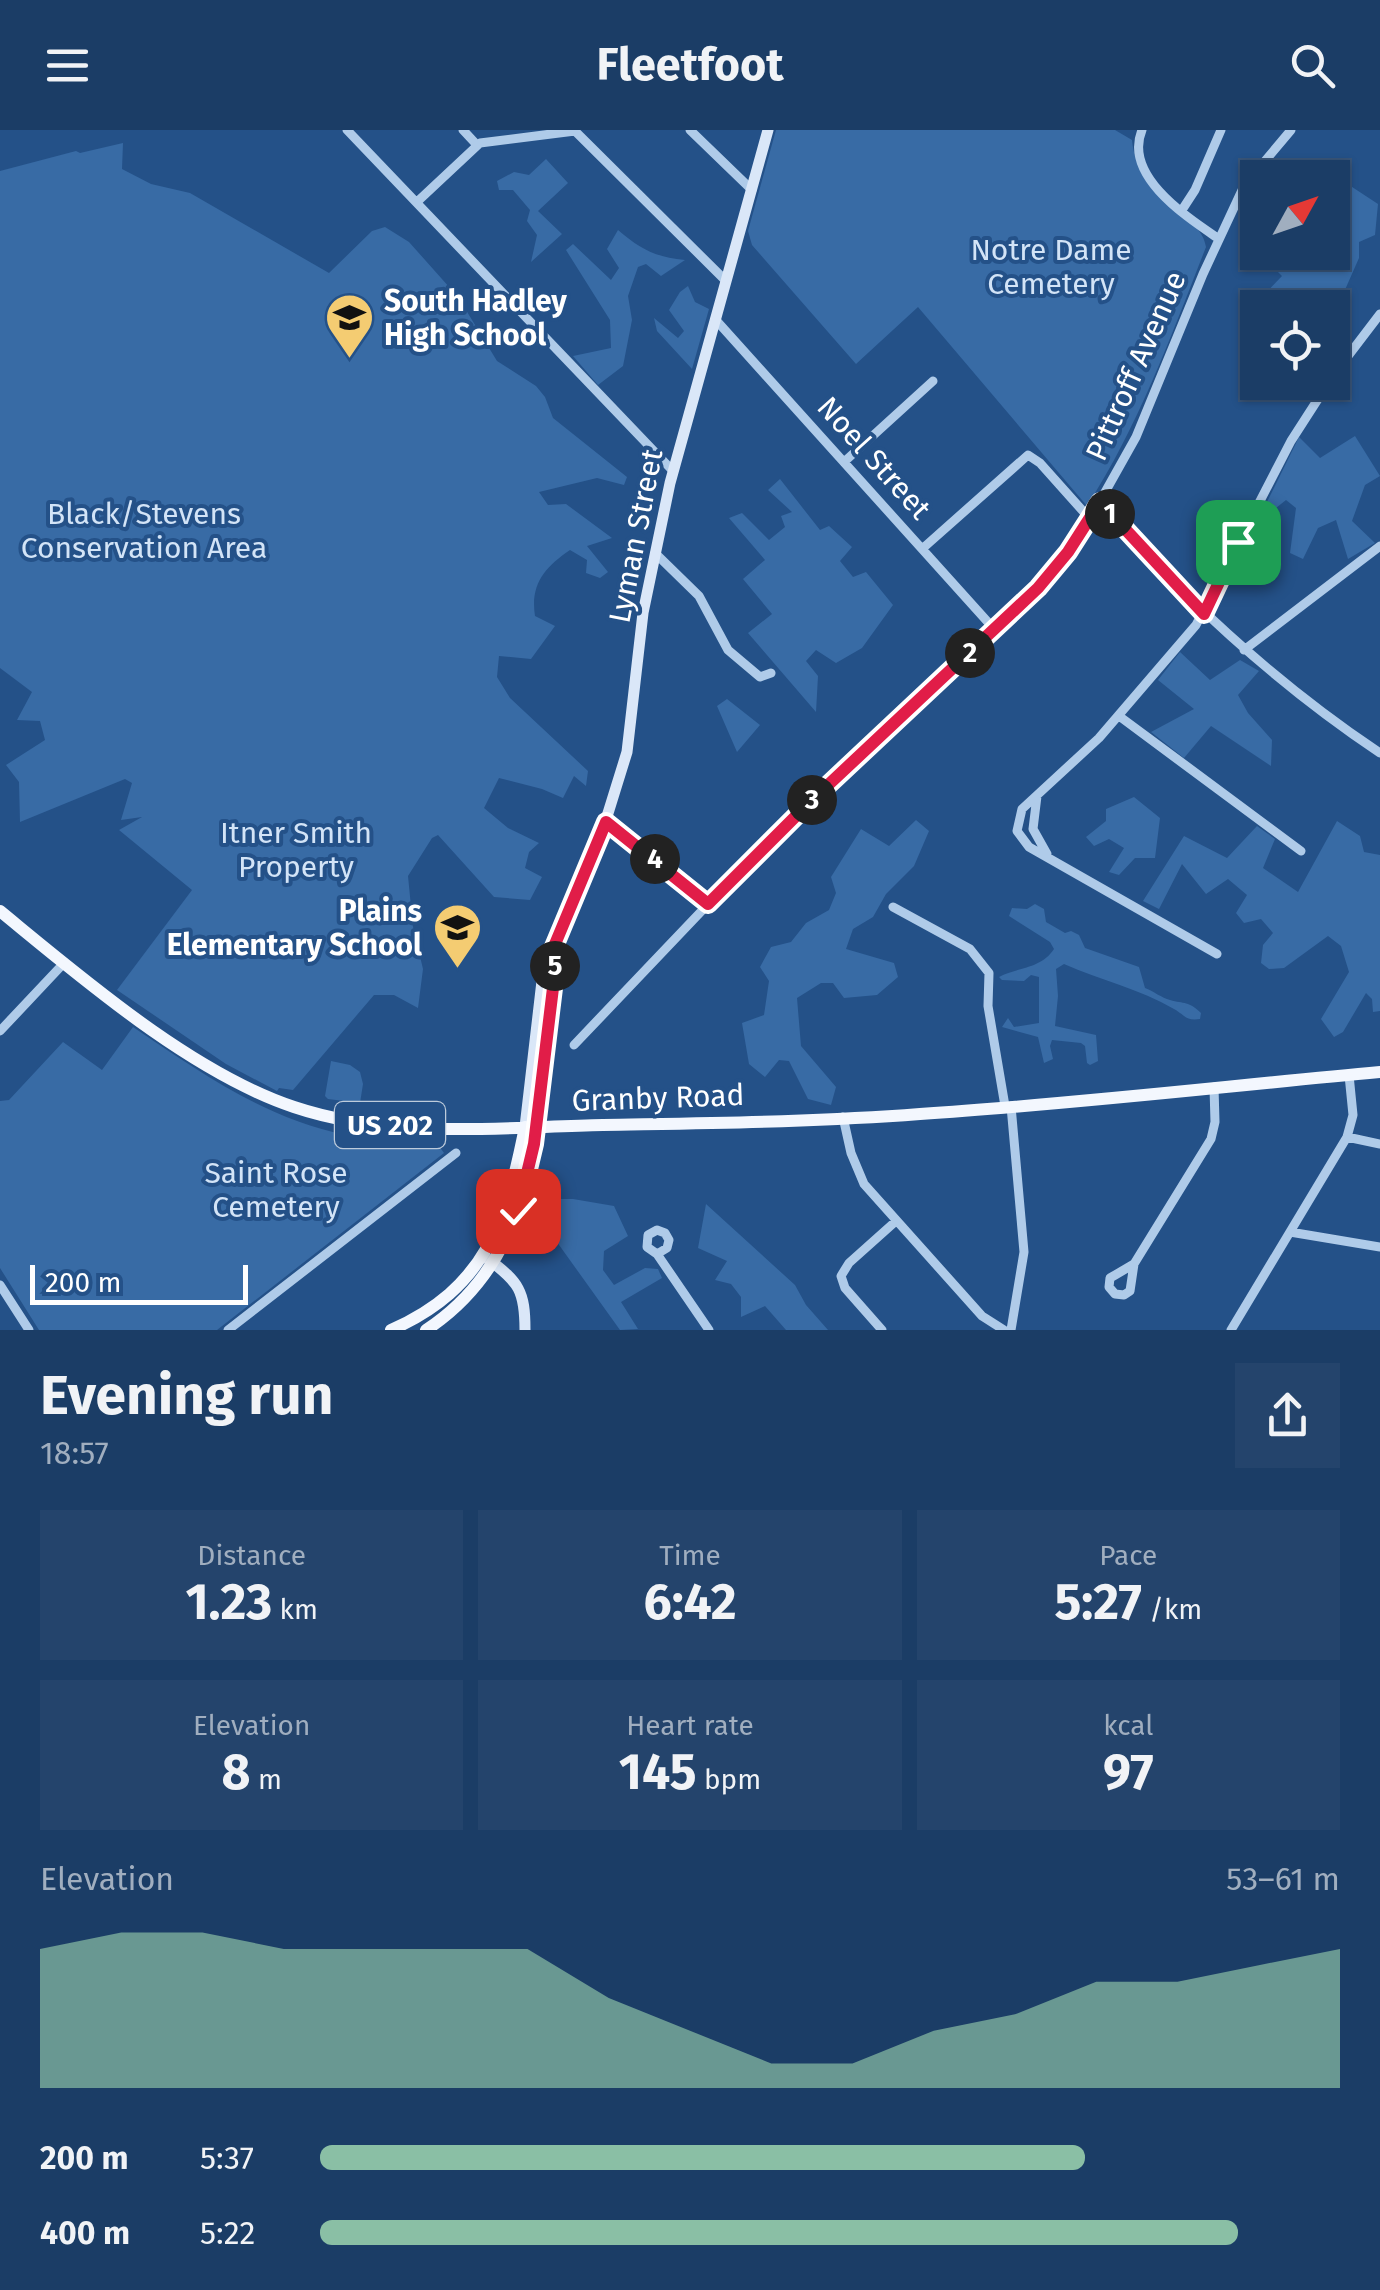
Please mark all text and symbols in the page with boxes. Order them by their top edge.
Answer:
icon: menu [40,38,95,93]
text: Fleetfoot [596,38,784,92]
icon: search [1285,38,1340,93]
north arrow [1240,160,1350,270]
map controls [1240,160,1350,400]
park label: Notre Dame Cemetery [970,232,1132,302]
street label: Pittroff Avenue [1078,266,1194,466]
place label: South Hadley High School [384,283,567,353]
button: locate [1240,290,1350,400]
school or university icon: South Hadley High School [323,292,375,360]
street label: Noel Street [810,389,939,527]
street label: Lyman Street [601,446,671,626]
pin: 1 [1085,489,1135,539]
park label: Black/Stevens Conservation Area [21,496,267,566]
text: 1 [1104,497,1117,530]
pin [1196,500,1281,585]
icon: arrive [1211,515,1266,570]
pin: 2 [945,628,995,678]
text: 2 [963,636,977,669]
pin: 3 [787,775,837,825]
text: 3 [805,783,819,816]
park label: Itner Smith Property [220,815,372,885]
pin: 4 [630,834,680,884]
text: 4 [647,842,663,875]
place label: Plains Elementary School [167,893,422,963]
school or university icon: Plains Elementary School [431,902,483,970]
pin: 5 [530,941,580,991]
text: 5 [547,949,563,982]
street label: Granby Road [571,1077,745,1119]
road number: US 202 [335,1102,445,1148]
park label: Saint Rose Cemetery [204,1155,348,1225]
pin [476,1169,561,1254]
icon: check [491,1184,546,1239]
scale bar [30,1260,248,1304]
text: 200 m [45,1266,122,1299]
text: Evening run [40,1363,334,1429]
button: share [1235,1363,1340,1468]
text: 18:57 [40,1434,109,1472]
text: Distance [197,1539,306,1572]
text: Time [659,1539,721,1572]
text: Pace [1099,1539,1157,1572]
text: 1.23 [185,1572,272,1632]
text: 6:42 [643,1572,737,1632]
text: 5:27 [1054,1572,1142,1632]
text: km [272,1593,318,1626]
text: /km [1142,1593,1202,1626]
text: Elevation [193,1709,310,1742]
text: Heart rate [626,1709,754,1742]
text: kcal [1103,1709,1154,1742]
text: 8 [221,1742,250,1802]
text: 145 [619,1742,697,1802]
text: 97 [1103,1742,1154,1802]
text: m [250,1763,282,1796]
text: bpm [697,1763,761,1796]
text: Elevation [40,1860,174,1898]
text: 53–61 m [1226,1860,1340,1898]
text: 200 m [40,2139,129,2177]
text: 5:37 [200,2139,254,2177]
text: 400 m [40,2214,130,2252]
text: 5:22 [200,2214,255,2252]

